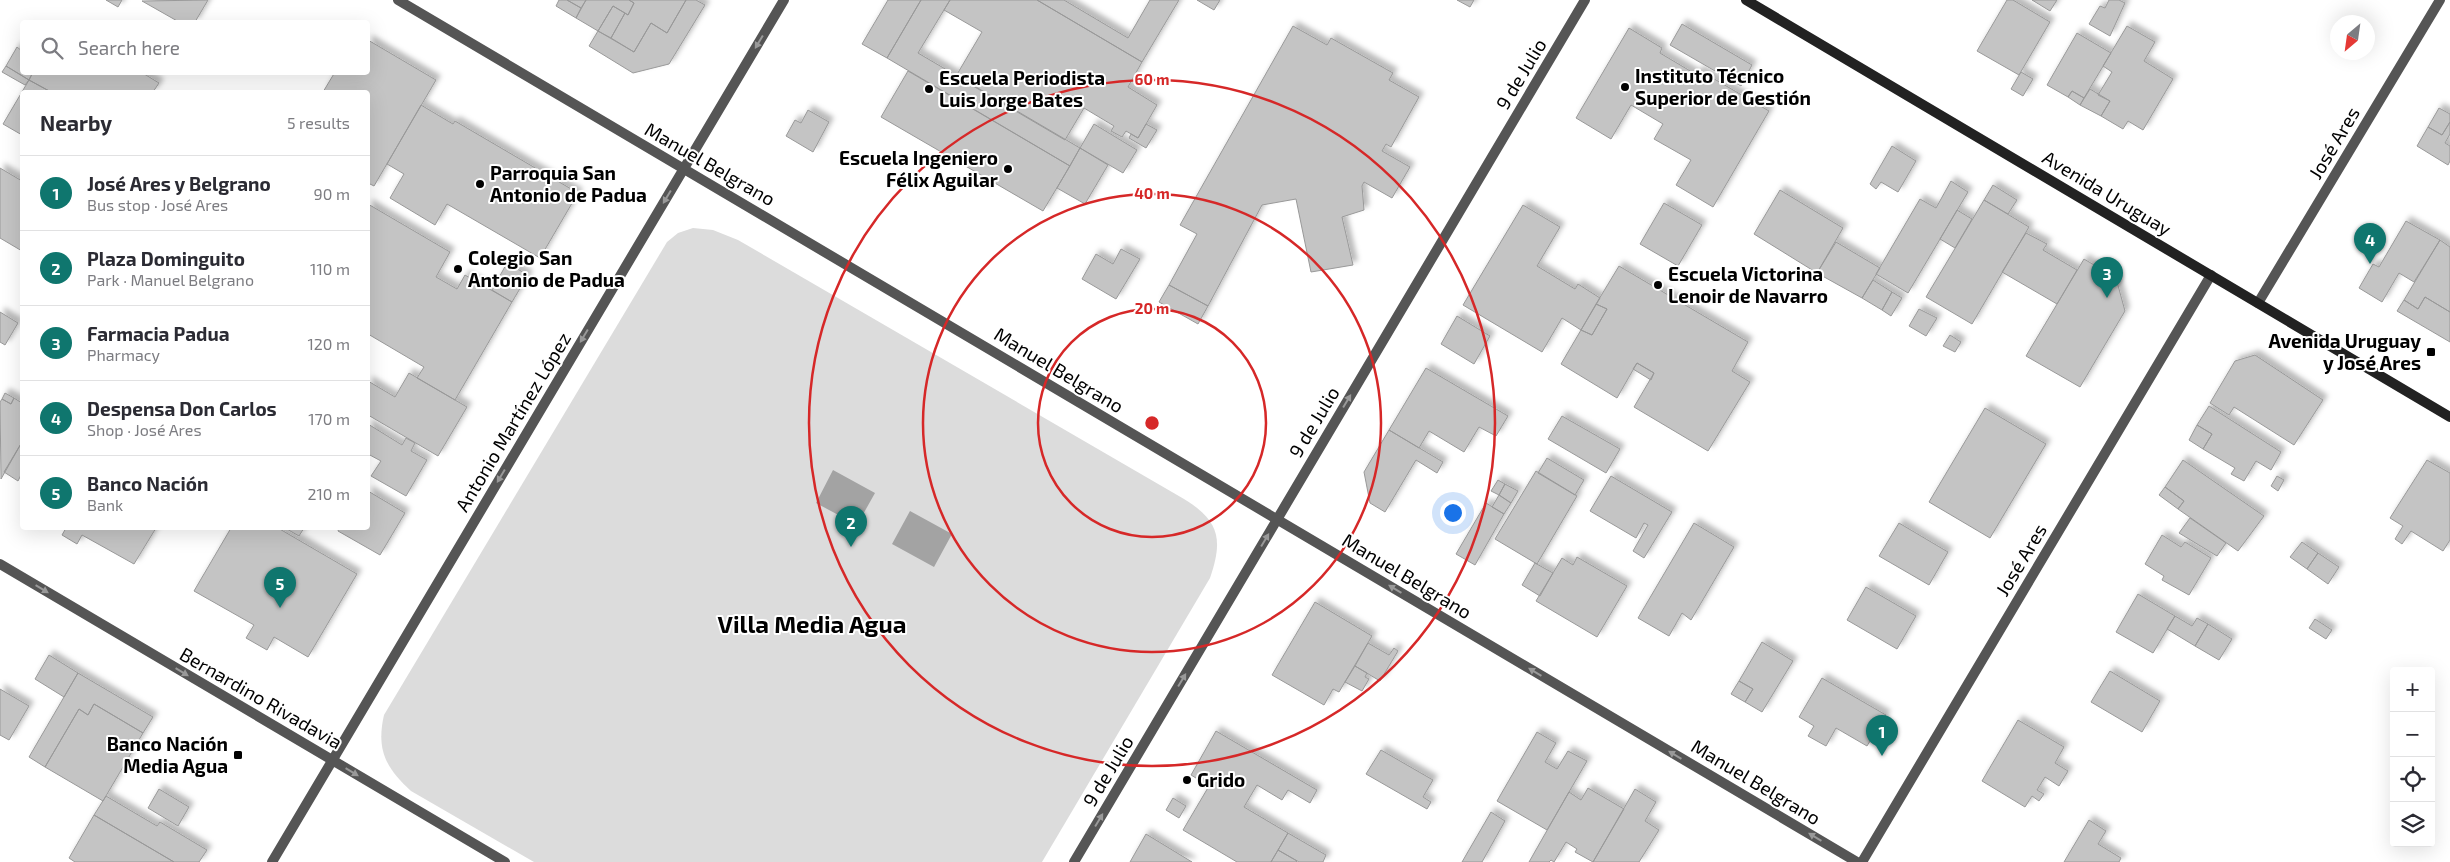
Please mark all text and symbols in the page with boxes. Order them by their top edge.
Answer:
north arrow [2330,15,2375,60]
search box [20,20,370,75]
icon: search [38,34,66,62]
one-way arrow [755,34,763,49]
street label: 9 de Julio [1490,34,1551,113]
text: Search here [78,36,180,59]
place label: Instituto Técnico Superior de Gestión [1635,64,1811,109]
place label: Escuela Periodista Luis Jorge Bates [939,66,1105,111]
text: 60 m [1135,70,1169,88]
marker: Instituto Técnico Superior de Gestión [1619,81,1631,93]
marker: Escuela Periodista Luis Jorge Bates [923,83,935,95]
street label: José Ares [2303,103,2364,183]
text: Nearby [40,110,112,135]
text: 5 results [287,113,350,132]
street label: Manuel Belgrano [641,117,780,210]
street label: Avenida Uruguay [2039,145,2176,240]
place label: Escuela Ingeniero Félix Aguilar [839,146,998,191]
place label: Parroquia San Antonio de Padua [490,161,647,206]
marker: Escuela Ingeniero Félix Aguilar [1002,163,1014,175]
text: José Ares y Belgrano [87,172,271,195]
marker: Parroquia San Antonio de Padua [474,178,486,190]
text: 1 [53,184,59,203]
text: 90 m [314,184,350,203]
text: 40 m [1134,184,1170,202]
one-way arrow [663,190,672,203]
text: Bus stop · José Ares [87,195,228,214]
pin: 4 [2354,223,2386,264]
place label: Colegio San Antonio de Padua [468,246,625,291]
text: Plaza Dominguito [87,247,245,270]
pin: 3 [2091,257,2123,298]
text: 2 [51,259,61,278]
text: 110 m [310,259,350,278]
place label: Escuela Victorina Lenoir de Navarro [1668,262,1828,307]
marker: Colegio San Antonio de Padua [452,263,464,275]
text: Park · Manuel Belgrano [87,270,254,289]
marker: Escuela Victorina Lenoir de Navarro [1652,279,1664,291]
text: 20 m [1135,299,1169,317]
text: Farmacia Padua [87,322,229,345]
street label: Manuel Belgrano [990,322,1128,417]
street label: Antonio Martínez López [450,328,575,516]
place label: Avenida Uruguay y José Ares [2269,329,2421,375]
one-way arrow [580,330,589,343]
text: 3 [51,334,61,353]
text: 120 m [307,334,350,353]
text: Pharmacy [87,345,160,364]
marker: Avenida Uruguay y José Ares [2425,346,2437,358]
street label: 9 de Julio [1283,382,1344,461]
one-way arrow [1343,394,1352,407]
text: Despensa Don Carlos [87,397,277,420]
text: 4 [51,409,61,428]
text: 170 m [308,409,350,428]
centre of rings [1143,414,1161,432]
text: Shop · José Ares [87,420,202,439]
one-way arrow [497,470,506,483]
text: Banco Nación [87,472,208,495]
text: 5 [52,484,60,503]
text: 210 m [307,484,350,503]
text: Bank [87,495,123,514]
your location [1440,500,1466,526]
pin: 2 [835,506,867,547]
street label: José Ares [1990,520,2051,600]
street label: Manuel Belgrano [1338,528,1476,623]
one-way arrow [1260,534,1269,547]
pin: 5 [264,567,296,608]
one-way arrow [35,585,49,594]
one-way arrow [1389,585,1402,594]
district label: Villa Media Agua [718,609,906,638]
street label: Bernardino Rivadavia [176,642,346,753]
one-way arrow [175,667,188,676]
map controls [2390,667,2435,847]
button: + [2390,667,2435,712]
one-way arrow [1528,668,1542,676]
one-way arrow [1177,674,1186,687]
button: − [2390,712,2435,757]
pin: 1 [1866,715,1898,756]
street label: 9 de Julio [1077,731,1138,810]
place label: Banco Nación Media Agua [107,732,228,777]
street label: Manuel Belgrano [1687,734,1825,829]
marker: Banco Nación Media Agua [232,749,244,761]
one-way arrow [1668,750,1681,759]
button: locate [2390,757,2435,802]
one-way arrow [346,767,359,776]
place label: Grido [1197,768,1245,791]
marker: Grido [1181,774,1193,786]
button: layers [2390,802,2435,847]
one-way arrow [1094,814,1103,827]
one-way arrow [1808,833,1821,842]

